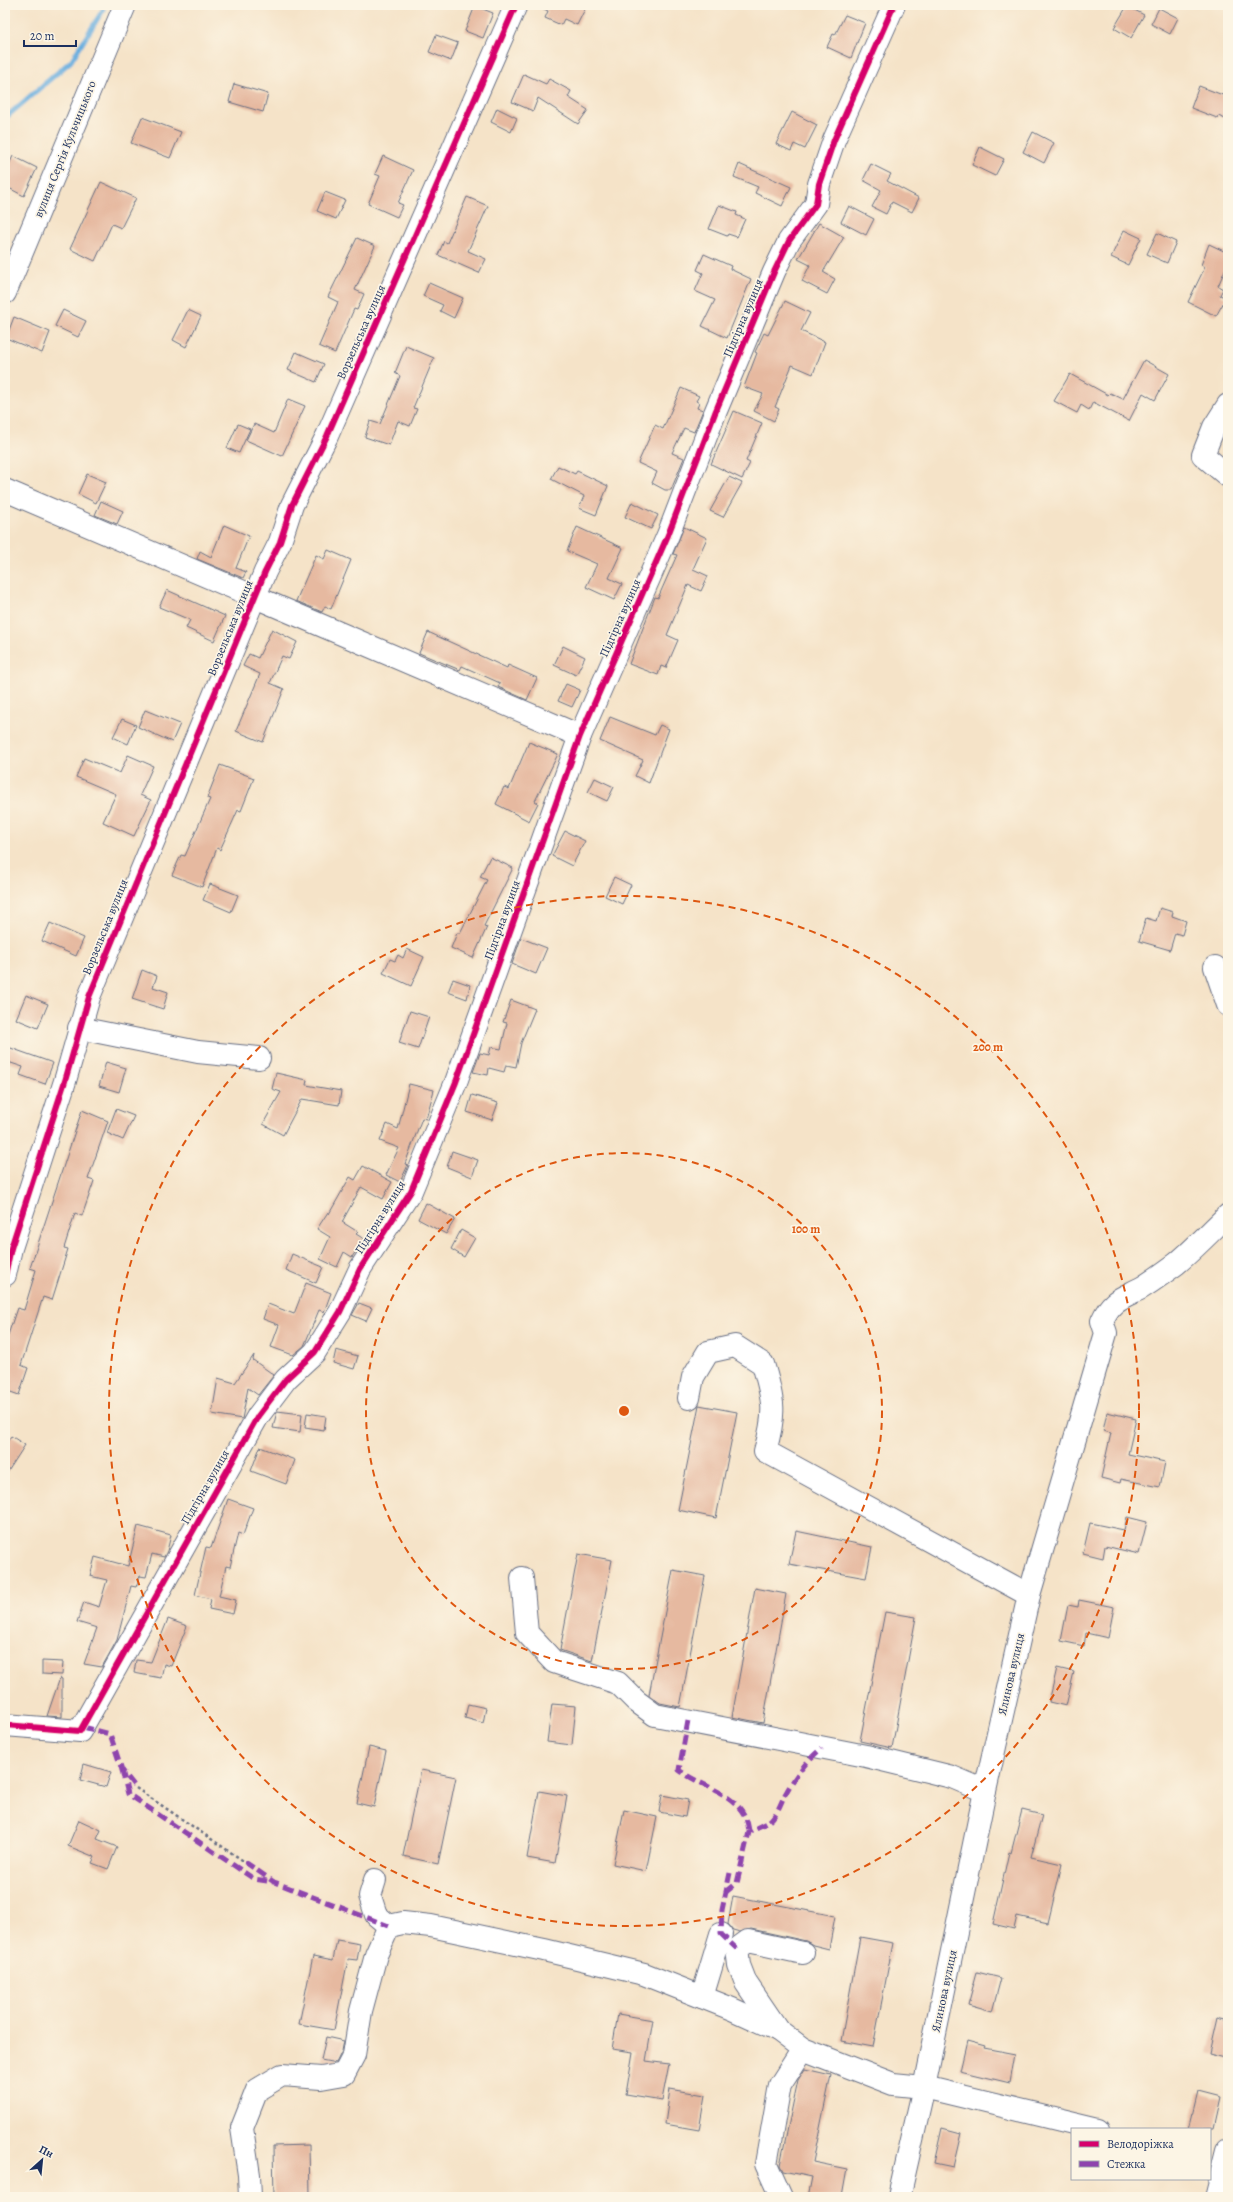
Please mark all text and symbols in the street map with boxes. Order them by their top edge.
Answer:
scale bar [24,22,76,48]
text: 20 m [30,28,54,44]
street label: вулиця Сергія Кульчицького [30,78,100,220]
street label: Підгірна вулиця [719,276,767,360]
street label: Ворзельська вулиця [333,282,389,382]
street label: Підгірна вулиця [596,576,644,660]
street label: Ворзельська вулиця [203,577,257,678]
street label: Ворзельська вулиця [78,876,132,977]
street label: Підгірна вулиця [480,878,524,962]
text: 200 m [973,1039,1003,1055]
street label: Підгірна вулиця [351,1177,409,1257]
text: 100 m [792,1221,820,1237]
centre of rings [617,1404,631,1418]
street label: Підгірна вулиця [177,1447,233,1527]
street label: Ялинова вулиця [994,1631,1028,1717]
street label: Ялинова вулиця [927,1948,961,2034]
legend [1071,2128,1211,2180]
text: Велодоріжка [1107,2136,1174,2152]
north arrow [22,2140,62,2180]
text: Пн [36,2142,57,2162]
text: Стежка [1107,2156,1146,2172]

